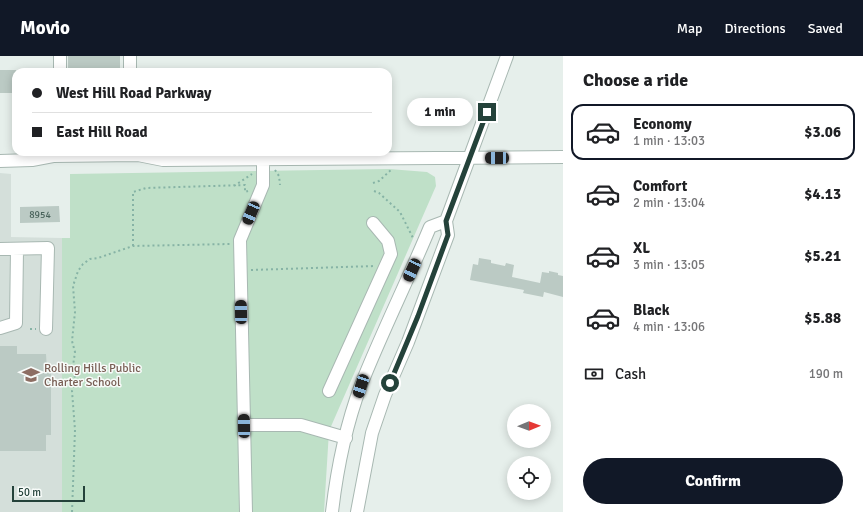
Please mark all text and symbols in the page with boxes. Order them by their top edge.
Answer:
text: Movio [20,16,70,40]
text: Map [677,20,703,37]
text: Directions [725,20,786,37]
text: Saved [808,20,843,37]
text: Choose a ride [583,69,688,91]
text: West Hill Road Parkway [56,84,211,102]
callout: 1 min [407,98,473,126]
route end [478,103,496,121]
text: 1 min [424,104,456,120]
icon: car [585,114,621,150]
text: Economy [633,115,692,133]
text: East Hill Road [56,123,148,141]
text: $3.06 [804,123,841,141]
text: 1 min · 13:03 [633,133,705,149]
car [485,152,509,164]
icon: car [585,176,621,212]
text: Comfort [633,177,687,195]
text: $4.13 [804,185,841,203]
text: 2 min · 13:04 [633,195,705,211]
car [241,200,261,226]
house number: 8954 [29,209,51,221]
icon: car [585,238,621,274]
text: XL [633,239,650,257]
text: $5.21 [804,247,841,265]
car [401,257,423,283]
text: 3 min · 13:05 [633,257,705,273]
car [235,300,247,324]
icon: car [585,300,621,336]
text: Black [633,301,670,319]
text: $5.88 [804,309,841,327]
text: 4 min · 13:06 [633,319,705,335]
place label: Rolling Hills Public Charter School [44,361,141,390]
icon: cash [583,363,605,385]
school or university icon: Rolling Hills Public Charter School [21,365,41,385]
text: Cash [615,365,646,383]
text: 190 m [809,366,843,382]
car [352,373,370,399]
route start [381,374,399,392]
north arrow [507,404,551,448]
map controls [507,404,551,500]
car [238,414,250,438]
button: locate [507,456,551,500]
button: Confirm [583,458,843,504]
scale bar [12,484,85,503]
text: 50 m [18,486,41,499]

